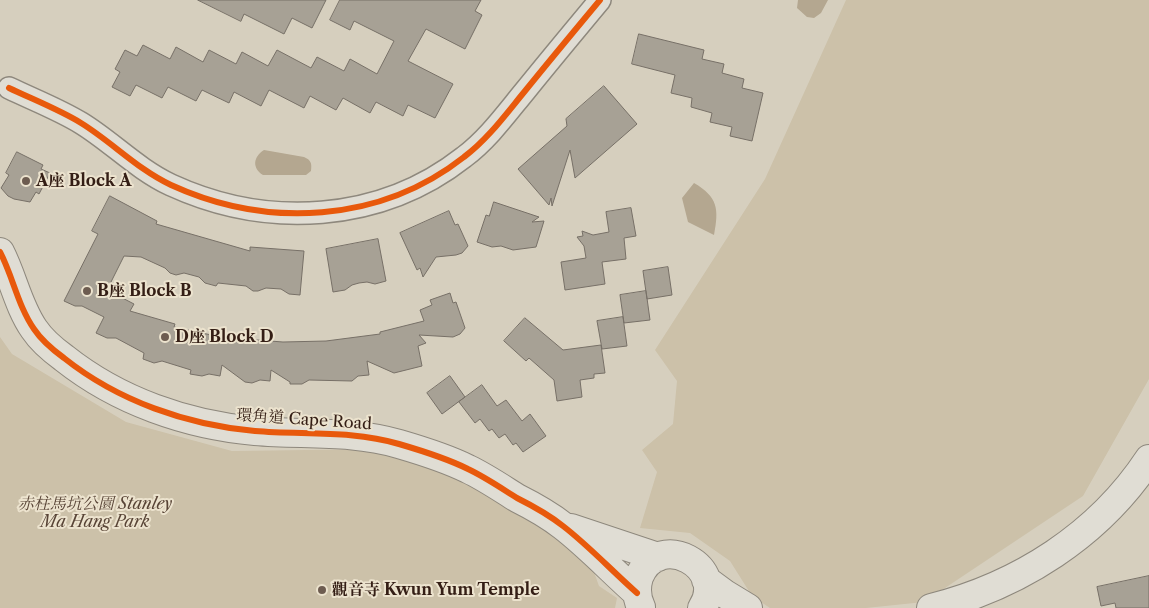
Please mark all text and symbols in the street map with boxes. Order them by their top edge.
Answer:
place label: A座 Block A [36,171,132,191]
marker: A座 Block A [20,175,32,187]
place label: B座 Block B [97,281,192,301]
marker: B座 Block B [81,285,93,297]
place label: D座 Block D [175,327,274,347]
marker: D座 Block D [159,331,171,343]
street label: 環角道 Cape Road [236,406,372,434]
park label: 赤柱馬坑公園 Stanley Ma Hang Park [18,494,172,532]
place label: 觀音寺 Kwun Yum Temple [332,580,540,600]
marker: 觀音寺 Kwun Yum Temple [316,584,328,596]

